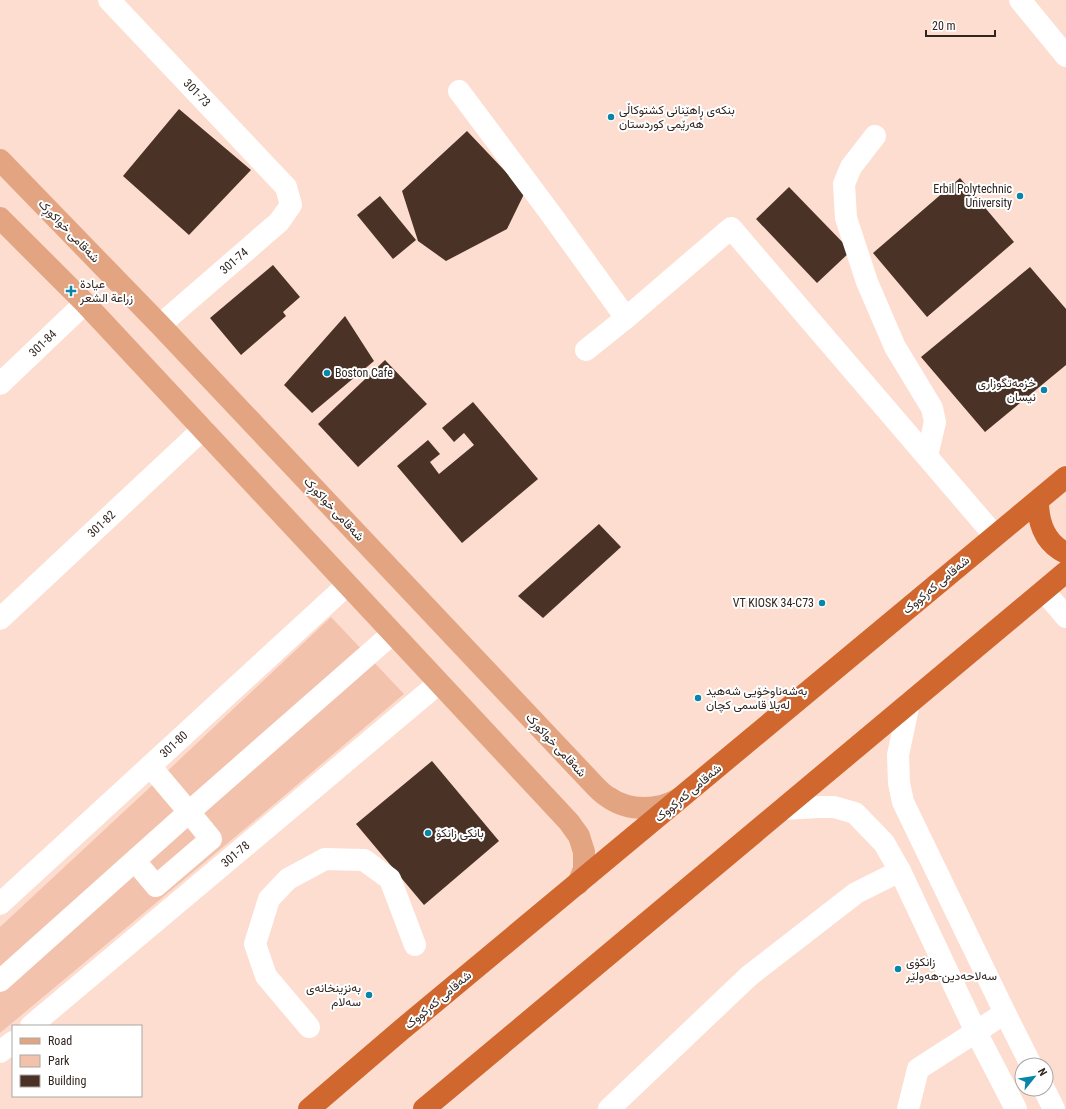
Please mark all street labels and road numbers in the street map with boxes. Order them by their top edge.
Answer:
street label: 301-73 [181,76,213,110]
street label: شەقامی خواکوڕک [33,197,102,267]
street label: 301-74 [217,245,251,277]
street label: 301-84 [26,327,59,360]
street label: شەقامی خواکوڕک [299,474,367,546]
street label: 301-82 [85,508,118,540]
street label: شەقامی کەرکووک [900,553,973,618]
street label: شەقامی خواکوڕک [521,710,589,782]
street label: 301-80 [157,728,191,760]
street label: شەقامی کەرکووک [652,761,725,826]
street label: 301-78 [218,838,252,870]
street label: شەقامی کەرکووک [402,968,475,1033]

